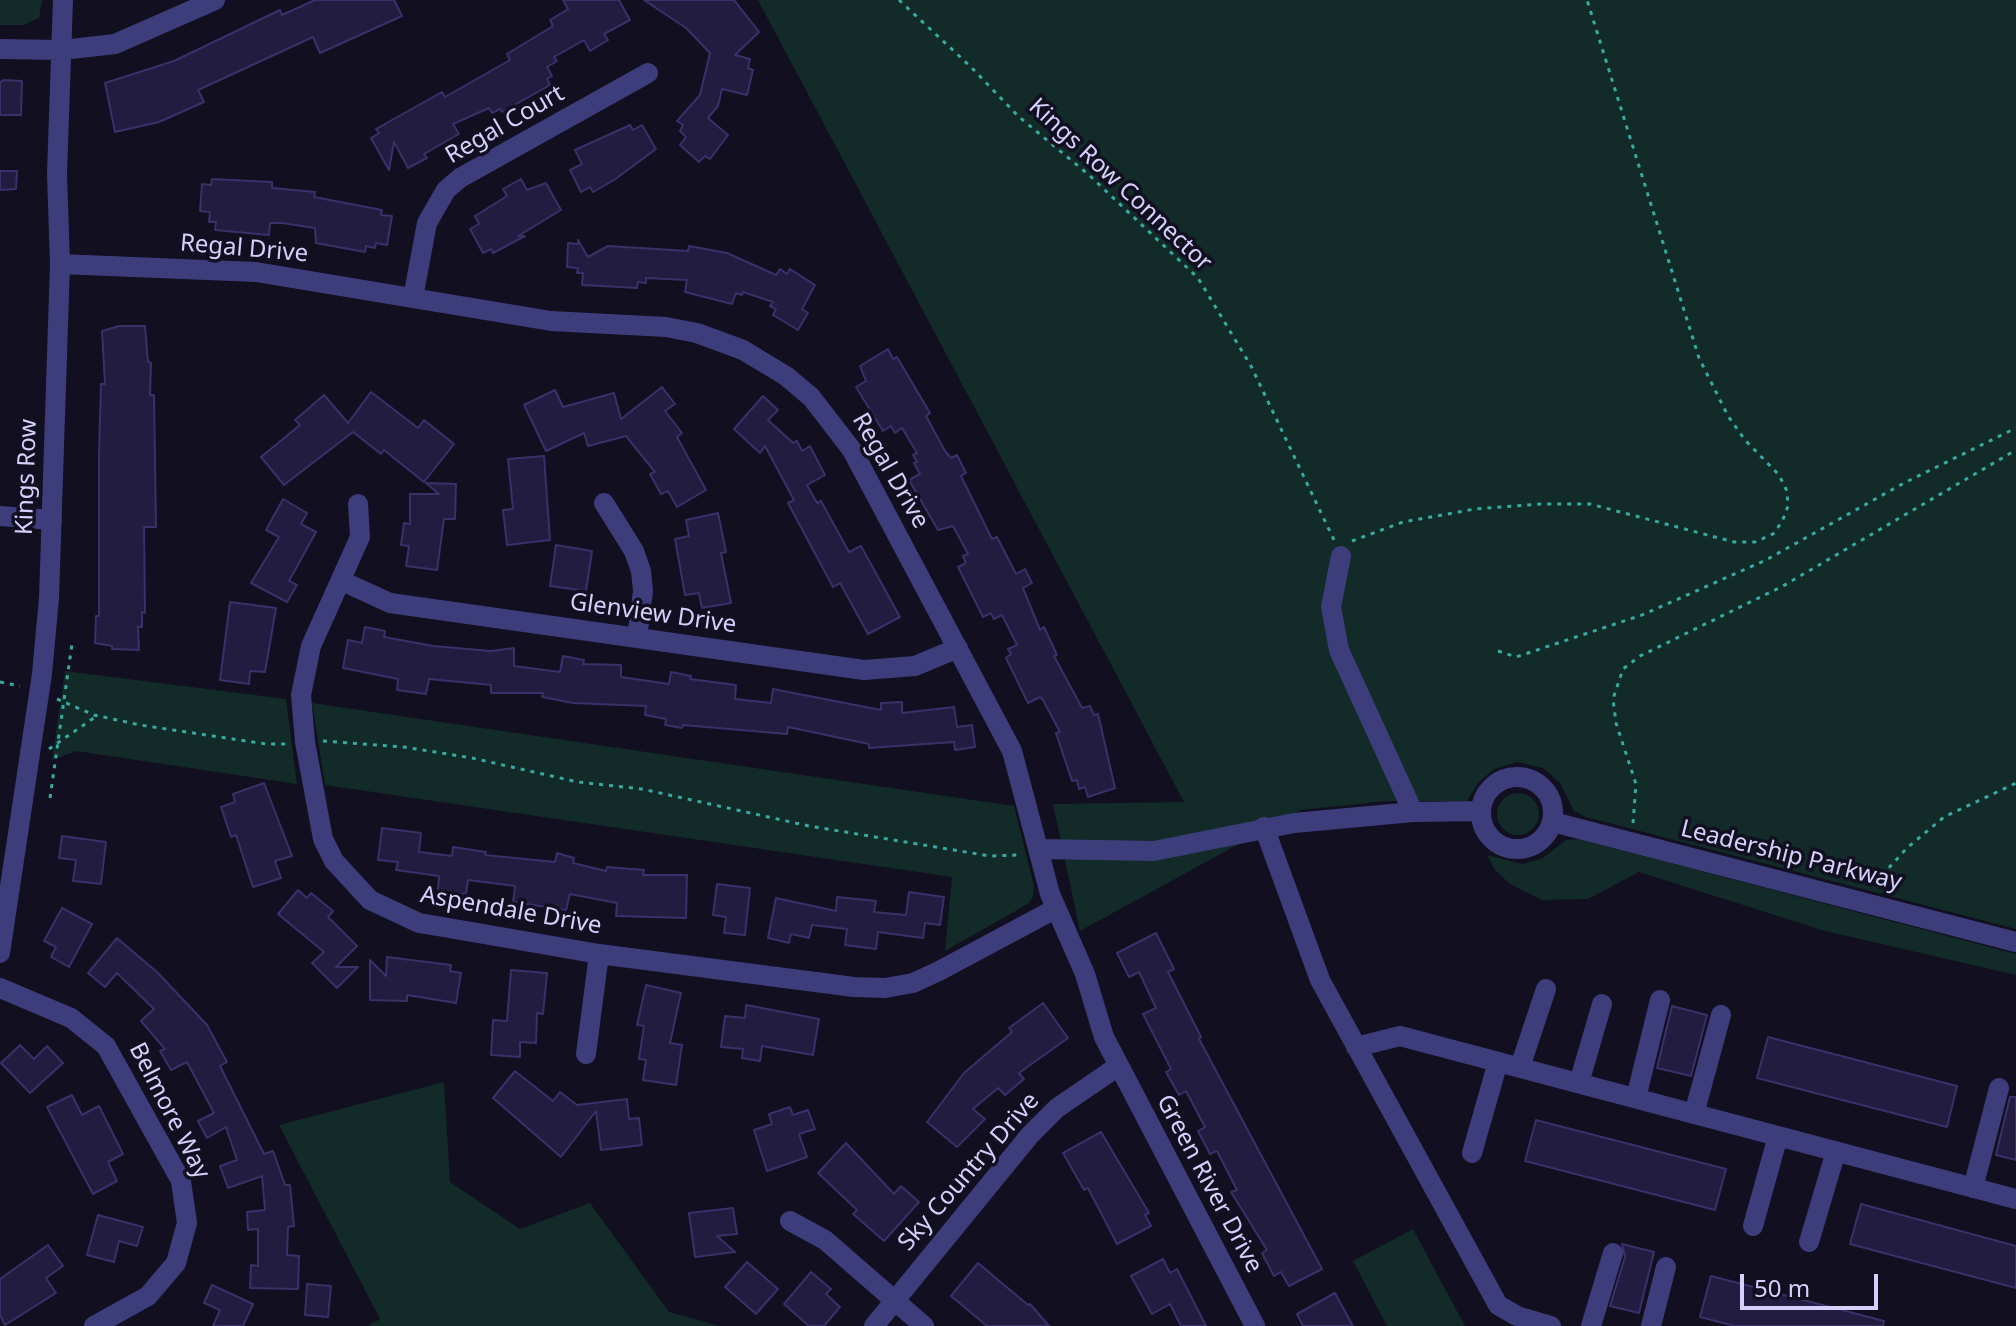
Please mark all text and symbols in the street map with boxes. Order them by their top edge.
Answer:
street label: Regal Court [441,79,569,171]
street label: Kings Row Connector [1022,93,1218,277]
street label: Regal Drive [179,229,309,269]
street label: Regal Drive [845,408,935,534]
street label: Kings Row [11,418,43,536]
street label: Glenview Drive [568,588,738,640]
street label: Leadership Parkway [1678,815,1904,897]
street label: Aspendale Drive [418,881,604,941]
street label: Belmore Way [122,1038,216,1184]
street label: Sky Country Drive [892,1087,1046,1257]
street label: Green River Drive [1150,1090,1268,1278]
scale bar [1744,1258,1882,1308]
text: 50 m [1754,1271,1810,1304]

